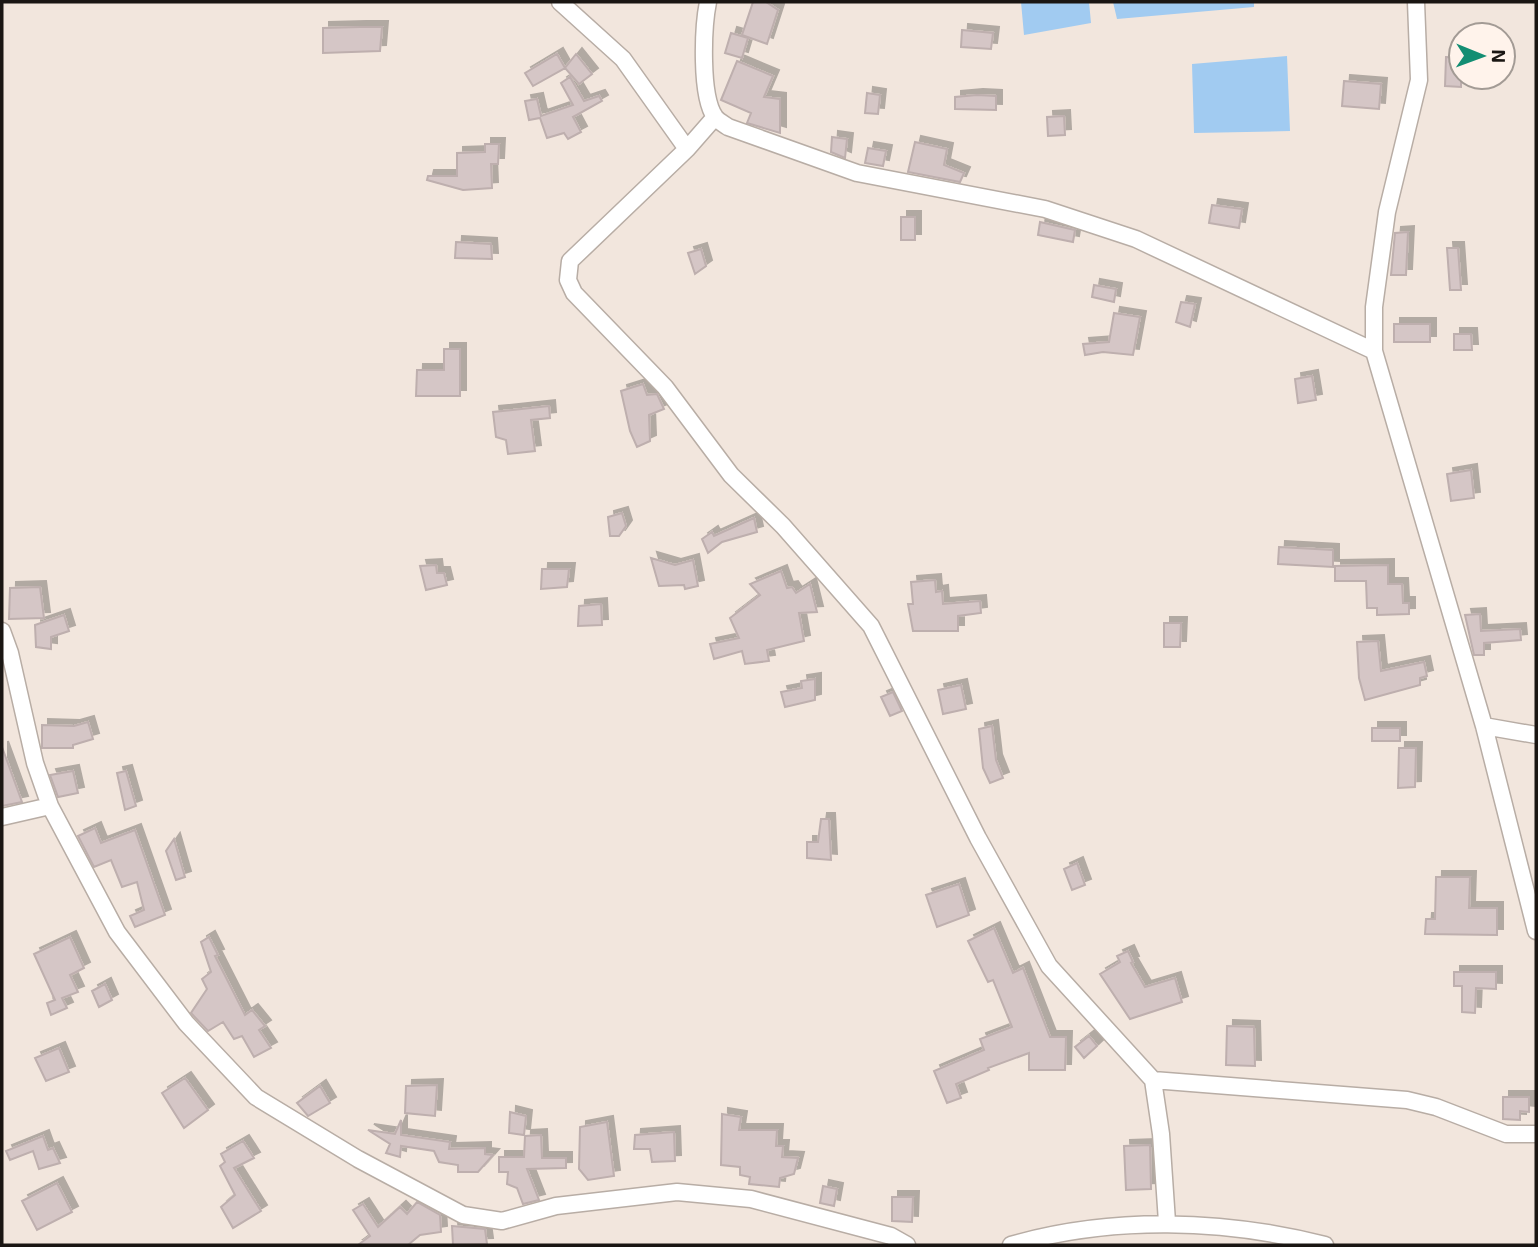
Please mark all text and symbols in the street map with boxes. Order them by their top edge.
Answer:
north arrow [1447,21,1517,91]
text: N [1488,49,1511,63]

